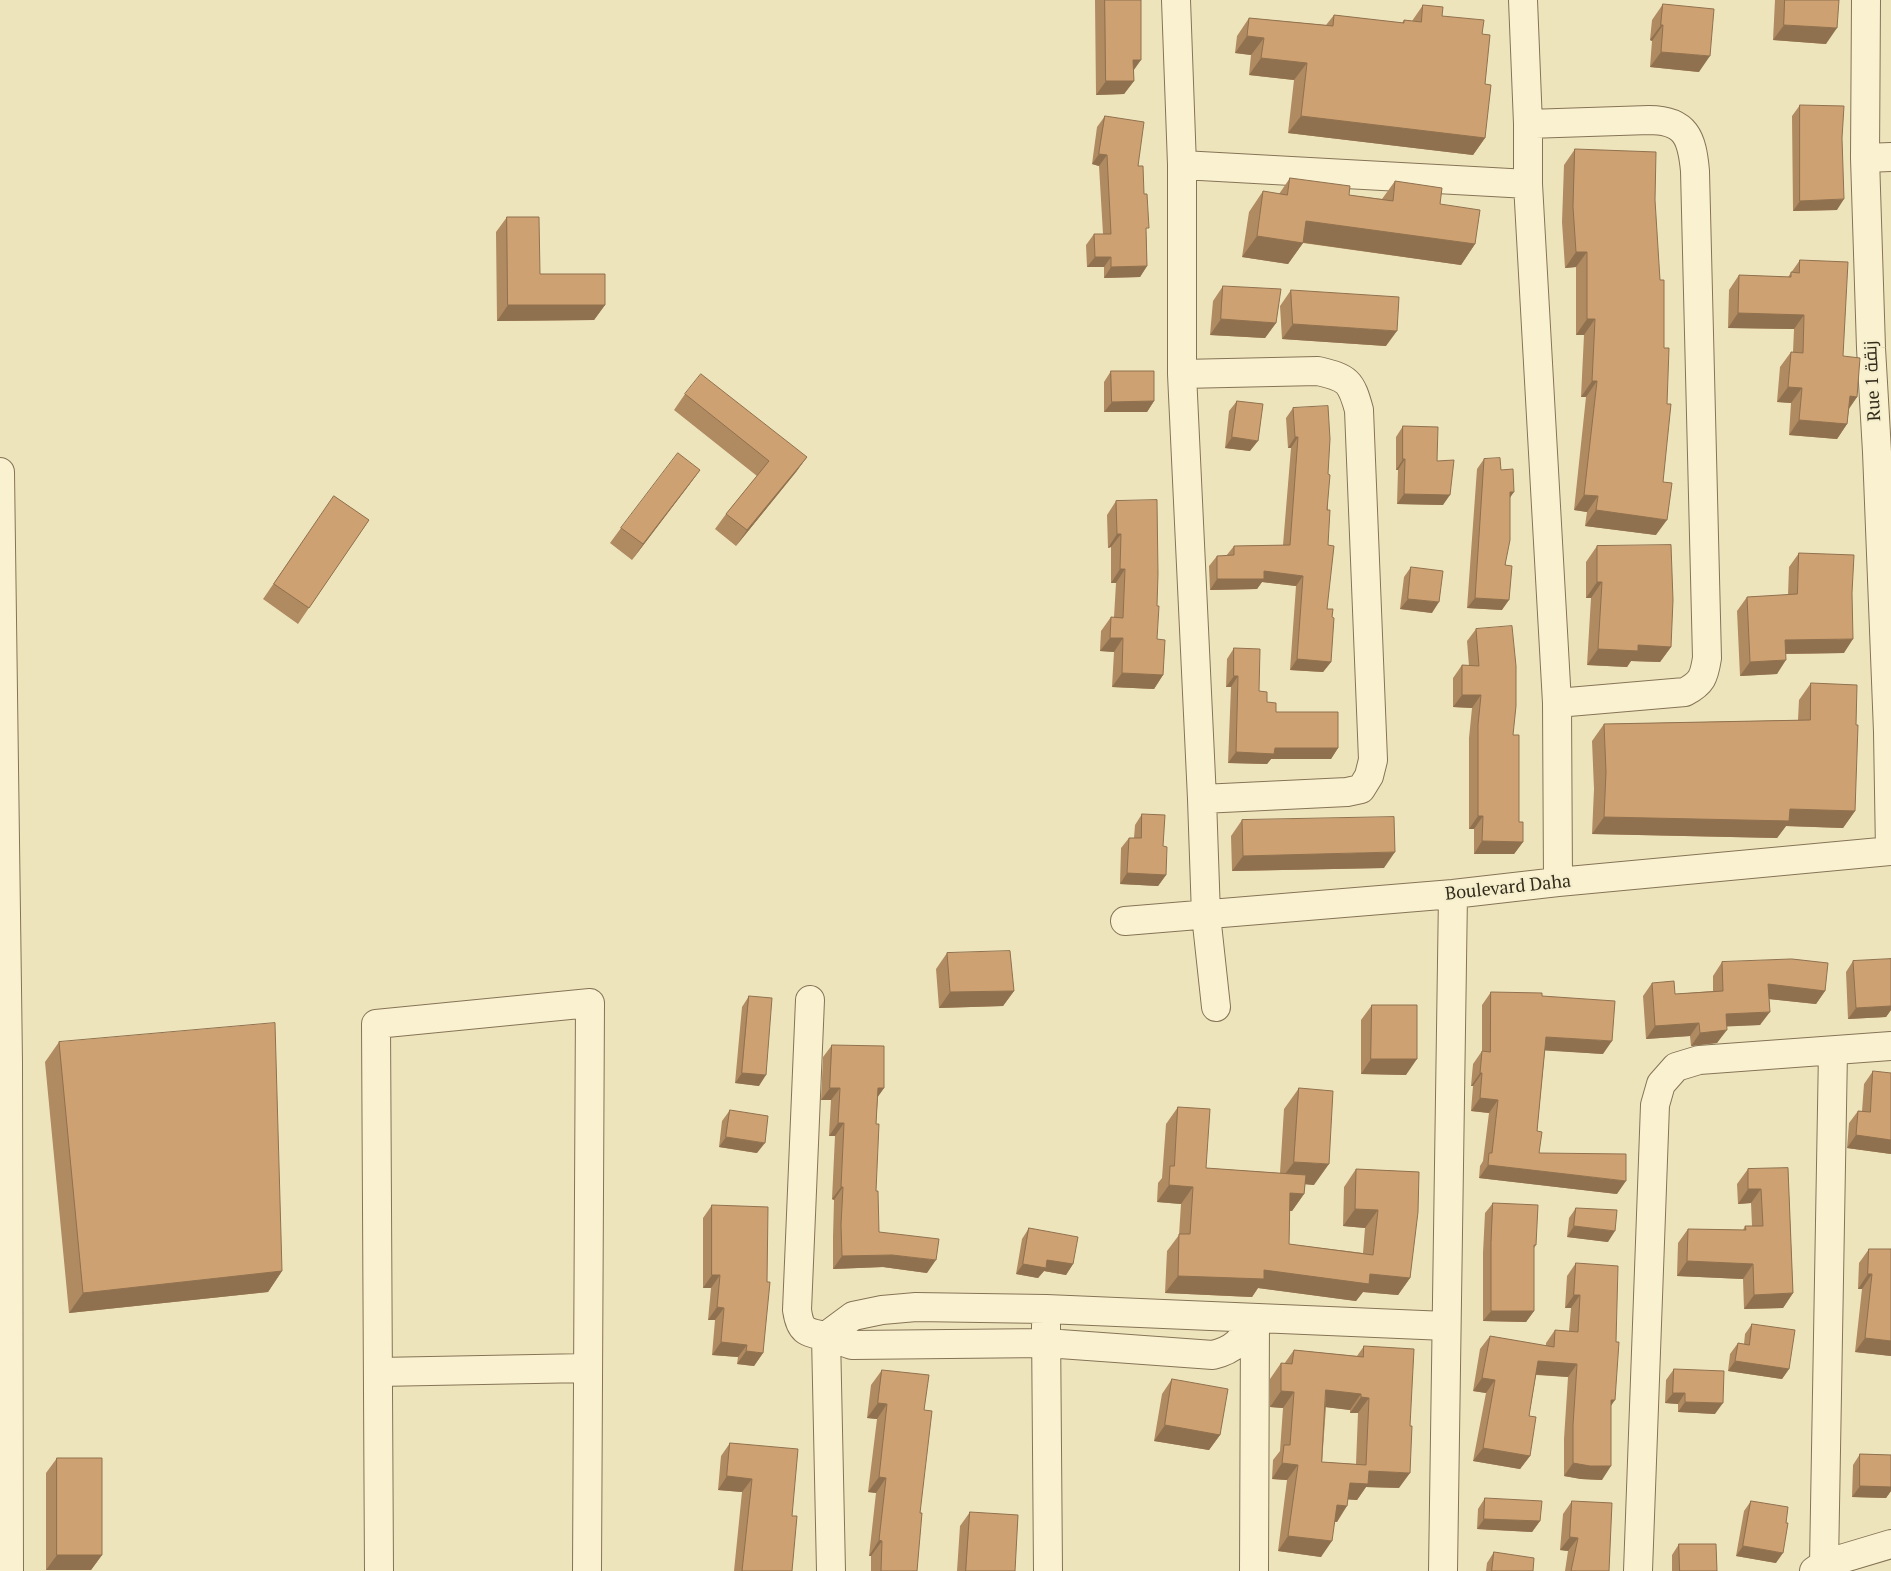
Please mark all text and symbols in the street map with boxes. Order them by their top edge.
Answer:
street label: Rue 1 زنقة [1860,340,1886,422]
street label: Boulevard Daha [1444,871,1572,905]

